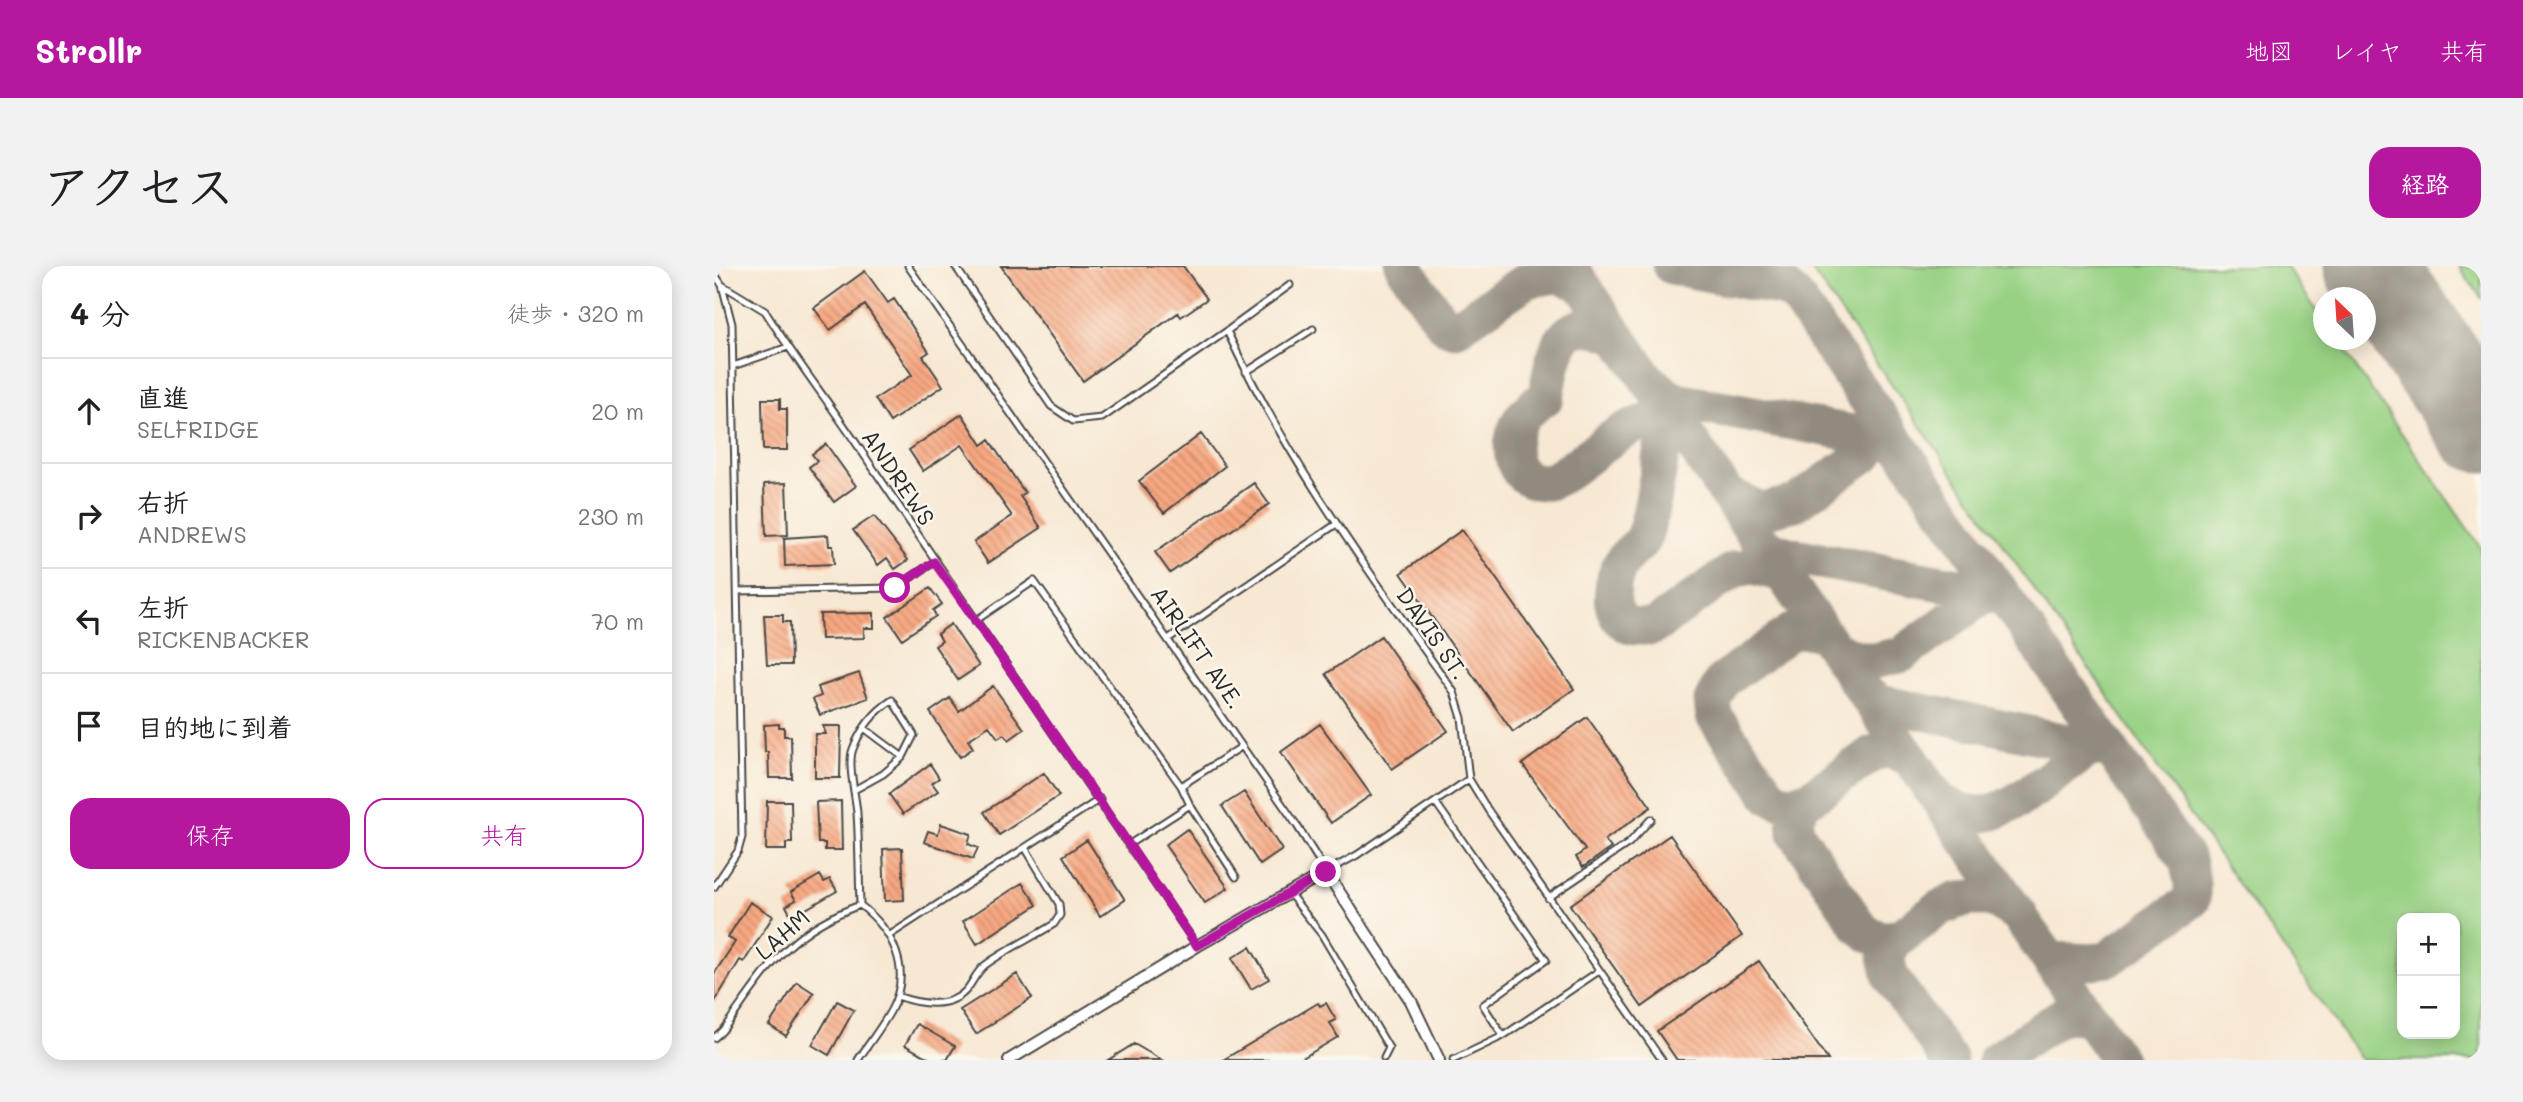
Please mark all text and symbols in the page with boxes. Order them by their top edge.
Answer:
text: Strollr [35,28,143,71]
text: 地図 [2245,35,2293,66]
text: レイヤ [2331,35,2402,66]
text: 共有 [2440,35,2488,66]
button: 経路 [2369,147,2481,218]
text: アクセス [42,153,235,216]
north arrow [2313,287,2376,350]
text: 4 分 [70,293,130,333]
text: 徒歩 · 320 m [507,298,644,328]
text: 直進 [137,380,189,414]
icon: ahead [70,392,108,430]
text: 20 m [591,396,644,426]
text: SELFRIDGE [137,414,259,444]
street label: ANDREWS [856,423,942,531]
text: 右折 [137,485,189,519]
icon: right [70,497,108,535]
text: 230 m [578,501,644,531]
text: ANDREWS [137,519,247,549]
route start [879,572,910,603]
street label: AIRLIFT AVE. [1145,580,1251,714]
street label: DAVIS ST. [1390,581,1476,685]
text: 左折 [137,590,189,624]
icon: left [70,602,108,640]
text: 70 m [591,606,644,636]
text: RICKENBACKER [137,624,309,654]
icon: arrive [70,707,108,745]
text: 目的地に到着 [137,710,293,744]
button: 保存 [70,798,350,869]
button: 共有 [364,798,644,869]
route end [1310,856,1341,887]
street label: LAHM [748,902,816,966]
map controls [2397,913,2460,1039]
button: + [2397,913,2460,976]
button: − [2397,976,2460,1039]

